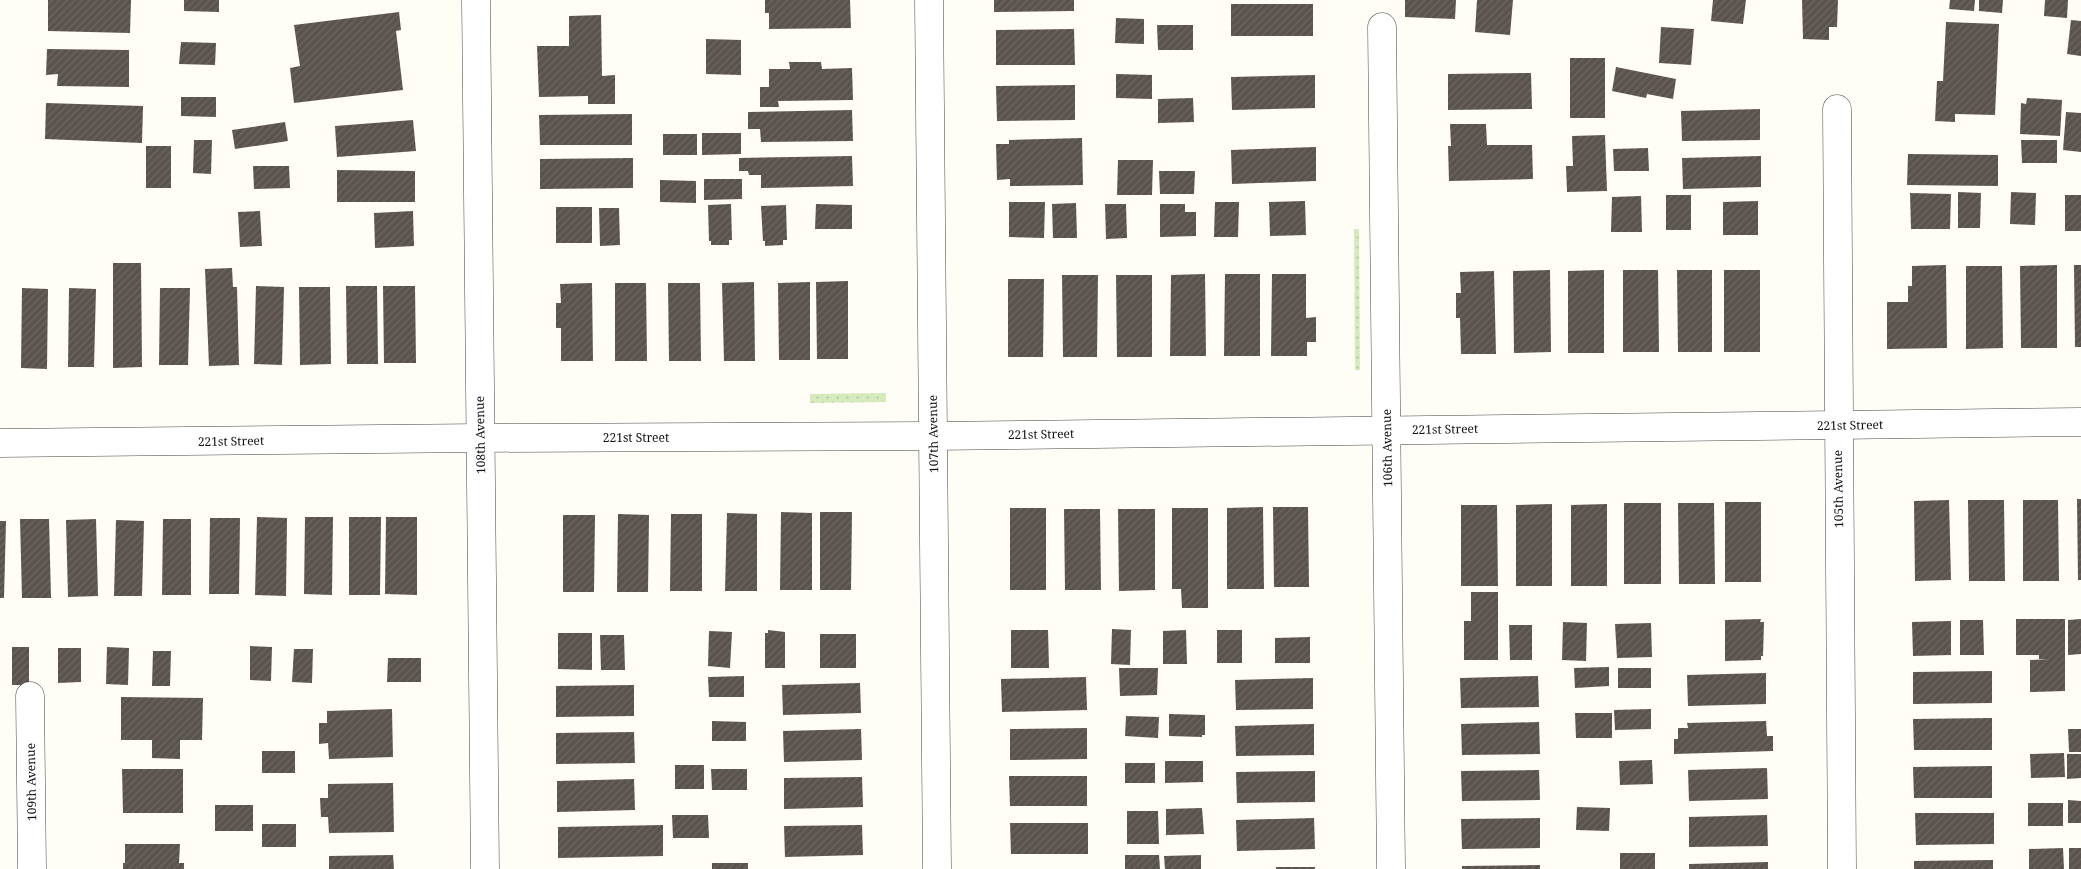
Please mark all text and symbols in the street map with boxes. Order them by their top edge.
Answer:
street label: 107th Avenue [924,395,942,473]
street label: 108th Avenue [471,396,489,474]
street label: 106th Avenue [1378,409,1396,487]
street label: 221st Street [1817,416,1883,434]
street label: 221st Street [1412,420,1478,438]
street label: 221st Street [1008,425,1074,443]
street label: 221st Street [603,429,669,446]
street label: 221st Street [198,432,264,450]
street label: 105th Avenue [1829,450,1847,528]
street label: 109th Avenue [22,743,40,821]

